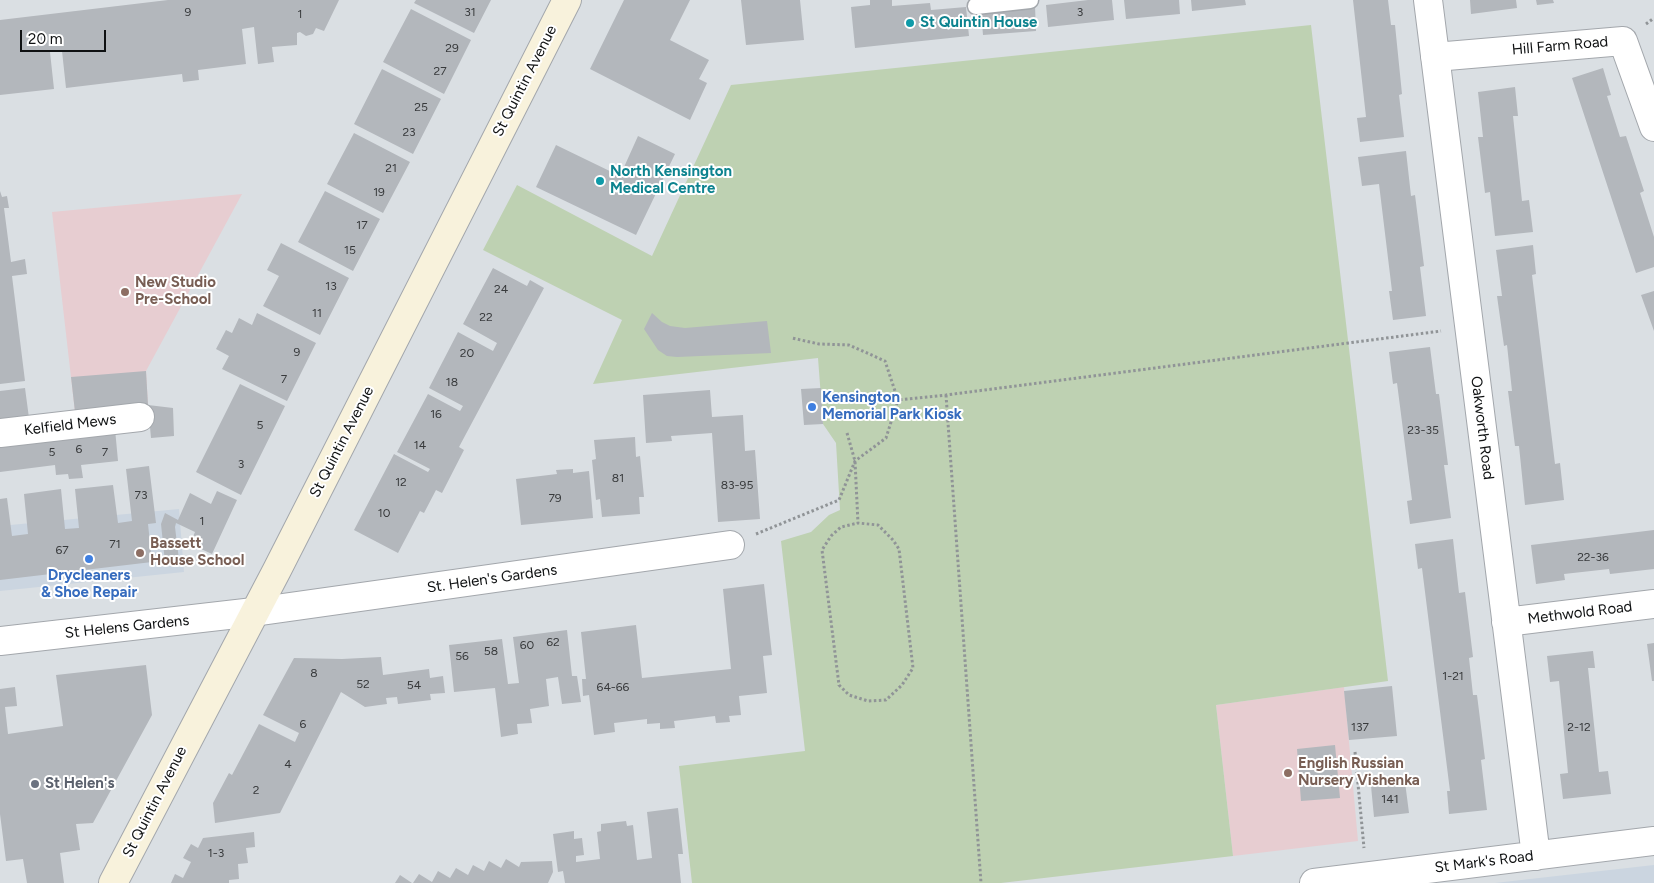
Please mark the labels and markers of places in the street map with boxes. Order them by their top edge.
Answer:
place label: St Quintin House [920,14,1037,32]
marker: St Quintin House [904,17,916,29]
place label: North Kensington Medical Centre [610,163,732,198]
marker: North Kensington Medical Centre [594,175,606,187]
place label: New Studio Pre-School [135,274,216,309]
marker: New Studio Pre-School [119,286,131,298]
place label: Kensington Memorial Park Kiosk [822,389,962,424]
marker: Kensington Memorial Park Kiosk [806,401,818,413]
place label: Bassett House School [150,535,244,570]
marker: Bassett House School [134,547,146,559]
marker: Drycleaners & Shoe Repair [83,553,95,565]
place label: Drycleaners & Shoe Repair [41,567,137,602]
place label: English Russian Nursery Vishenka [1298,755,1420,790]
marker: English Russian Nursery Vishenka [1282,767,1294,779]
place label: St Helen's [45,775,114,793]
marker: St Helen's [29,778,41,790]

